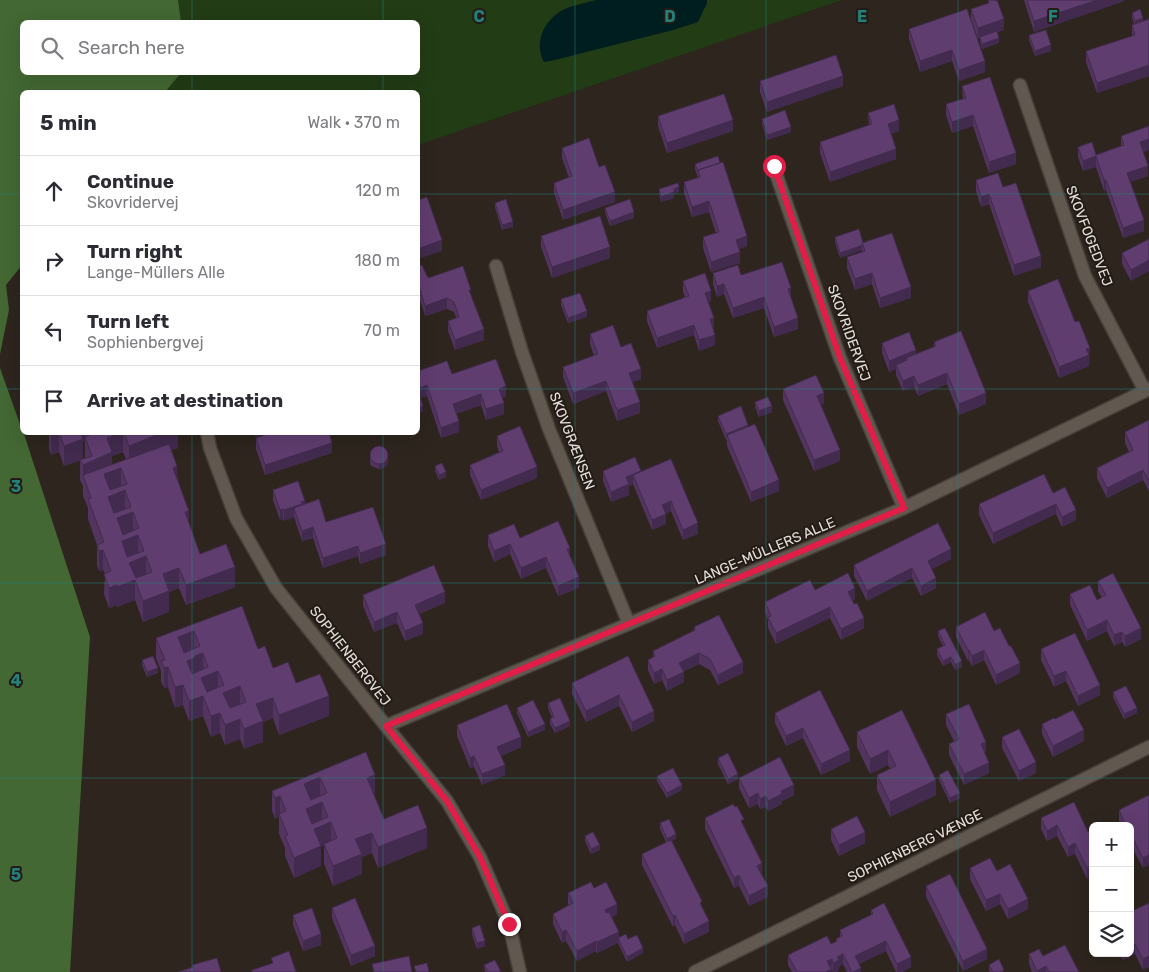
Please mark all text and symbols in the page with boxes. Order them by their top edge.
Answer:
text: C [473,7,485,26]
text: D [664,7,676,26]
text: E [857,7,867,26]
text: F [1048,7,1058,26]
search box [20,20,420,75]
icon: search [38,34,66,62]
text: Search here [78,36,185,59]
text: 5 min [40,110,97,135]
text: Walk · 370 m [307,113,400,132]
route start [763,155,786,178]
text: Continue [87,170,174,193]
icon: ahead [40,177,68,205]
text: 120 m [355,181,400,200]
street label: SKOVFOGEDVEJ [1062,183,1116,289]
text: Skovridervej [87,193,179,212]
text: Turn right [87,240,182,263]
icon: right [40,247,68,275]
text: 180 m [355,251,400,270]
text: Lange-Müllers Alle [87,263,225,282]
street label: SKOVRIDERVEJ [824,282,874,384]
text: Turn left [87,310,169,333]
icon: left [40,317,68,345]
text: 70 m [363,321,400,340]
text: Sophienbergvej [87,333,203,352]
icon: arrive [40,387,68,415]
text: Arrive at destination [87,389,283,412]
street label: SKOVGRÆNSEN [546,390,598,492]
text: 3 [11,477,21,496]
street label: LANGE-MÜLLERS ALLE [692,514,838,588]
street label: SOPHIENBERGVEJ [306,603,394,709]
text: 4 [11,671,22,690]
street label: SOPHIENBERG VÆNGE [845,806,985,886]
map controls [1089,822,1134,957]
button: + [1089,822,1134,867]
text: 5 [11,865,21,884]
button: − [1089,867,1134,912]
button: layers [1089,912,1134,957]
route end [498,913,521,936]

